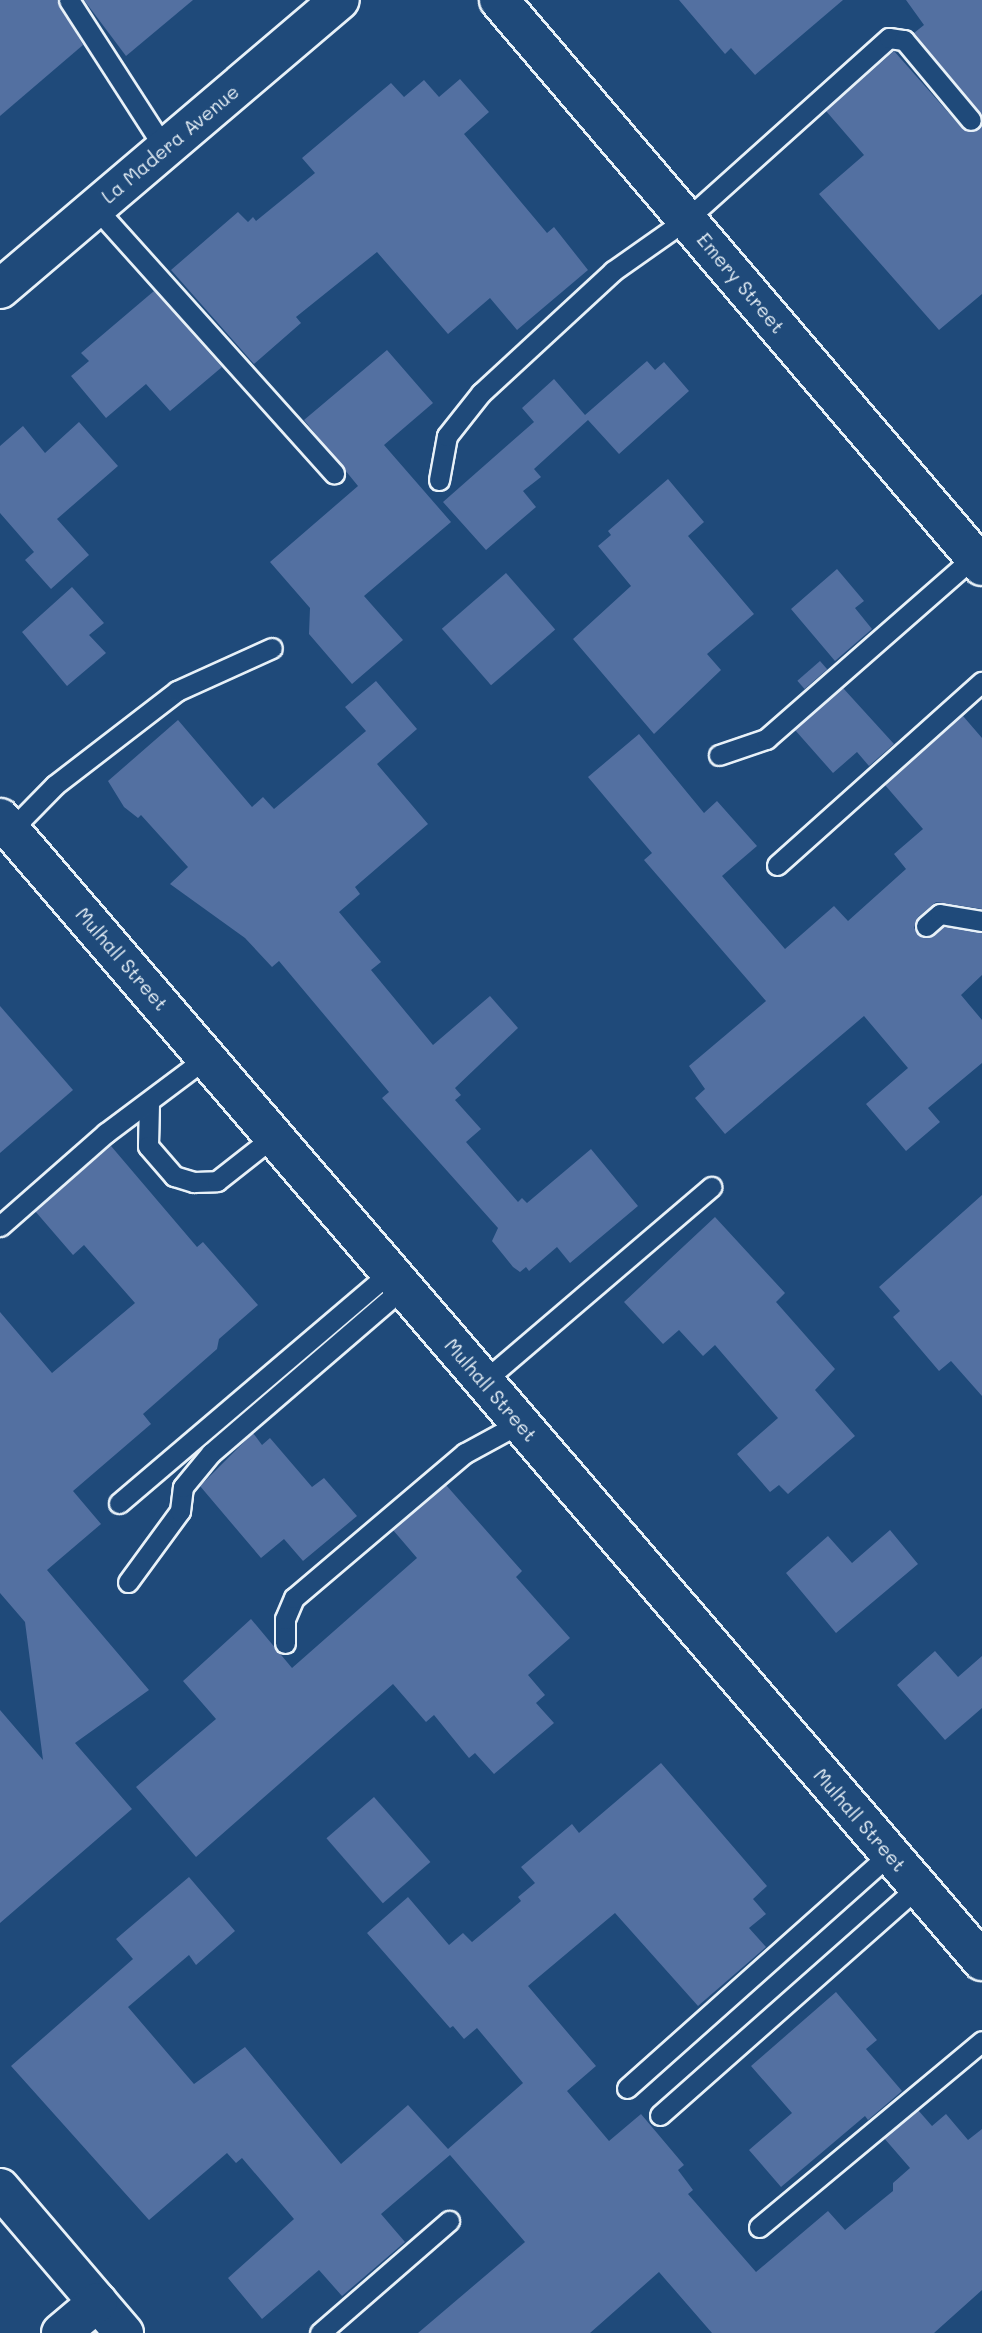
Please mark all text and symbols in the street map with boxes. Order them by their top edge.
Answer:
street label: La Madera Avenue [97,80,243,208]
street label: Emery Street [692,228,790,338]
street label: Mulhall Street [71,903,173,1015]
street label: Mulhall Street [440,1334,542,1446]
street label: Mulhall Street [809,1764,911,1876]

